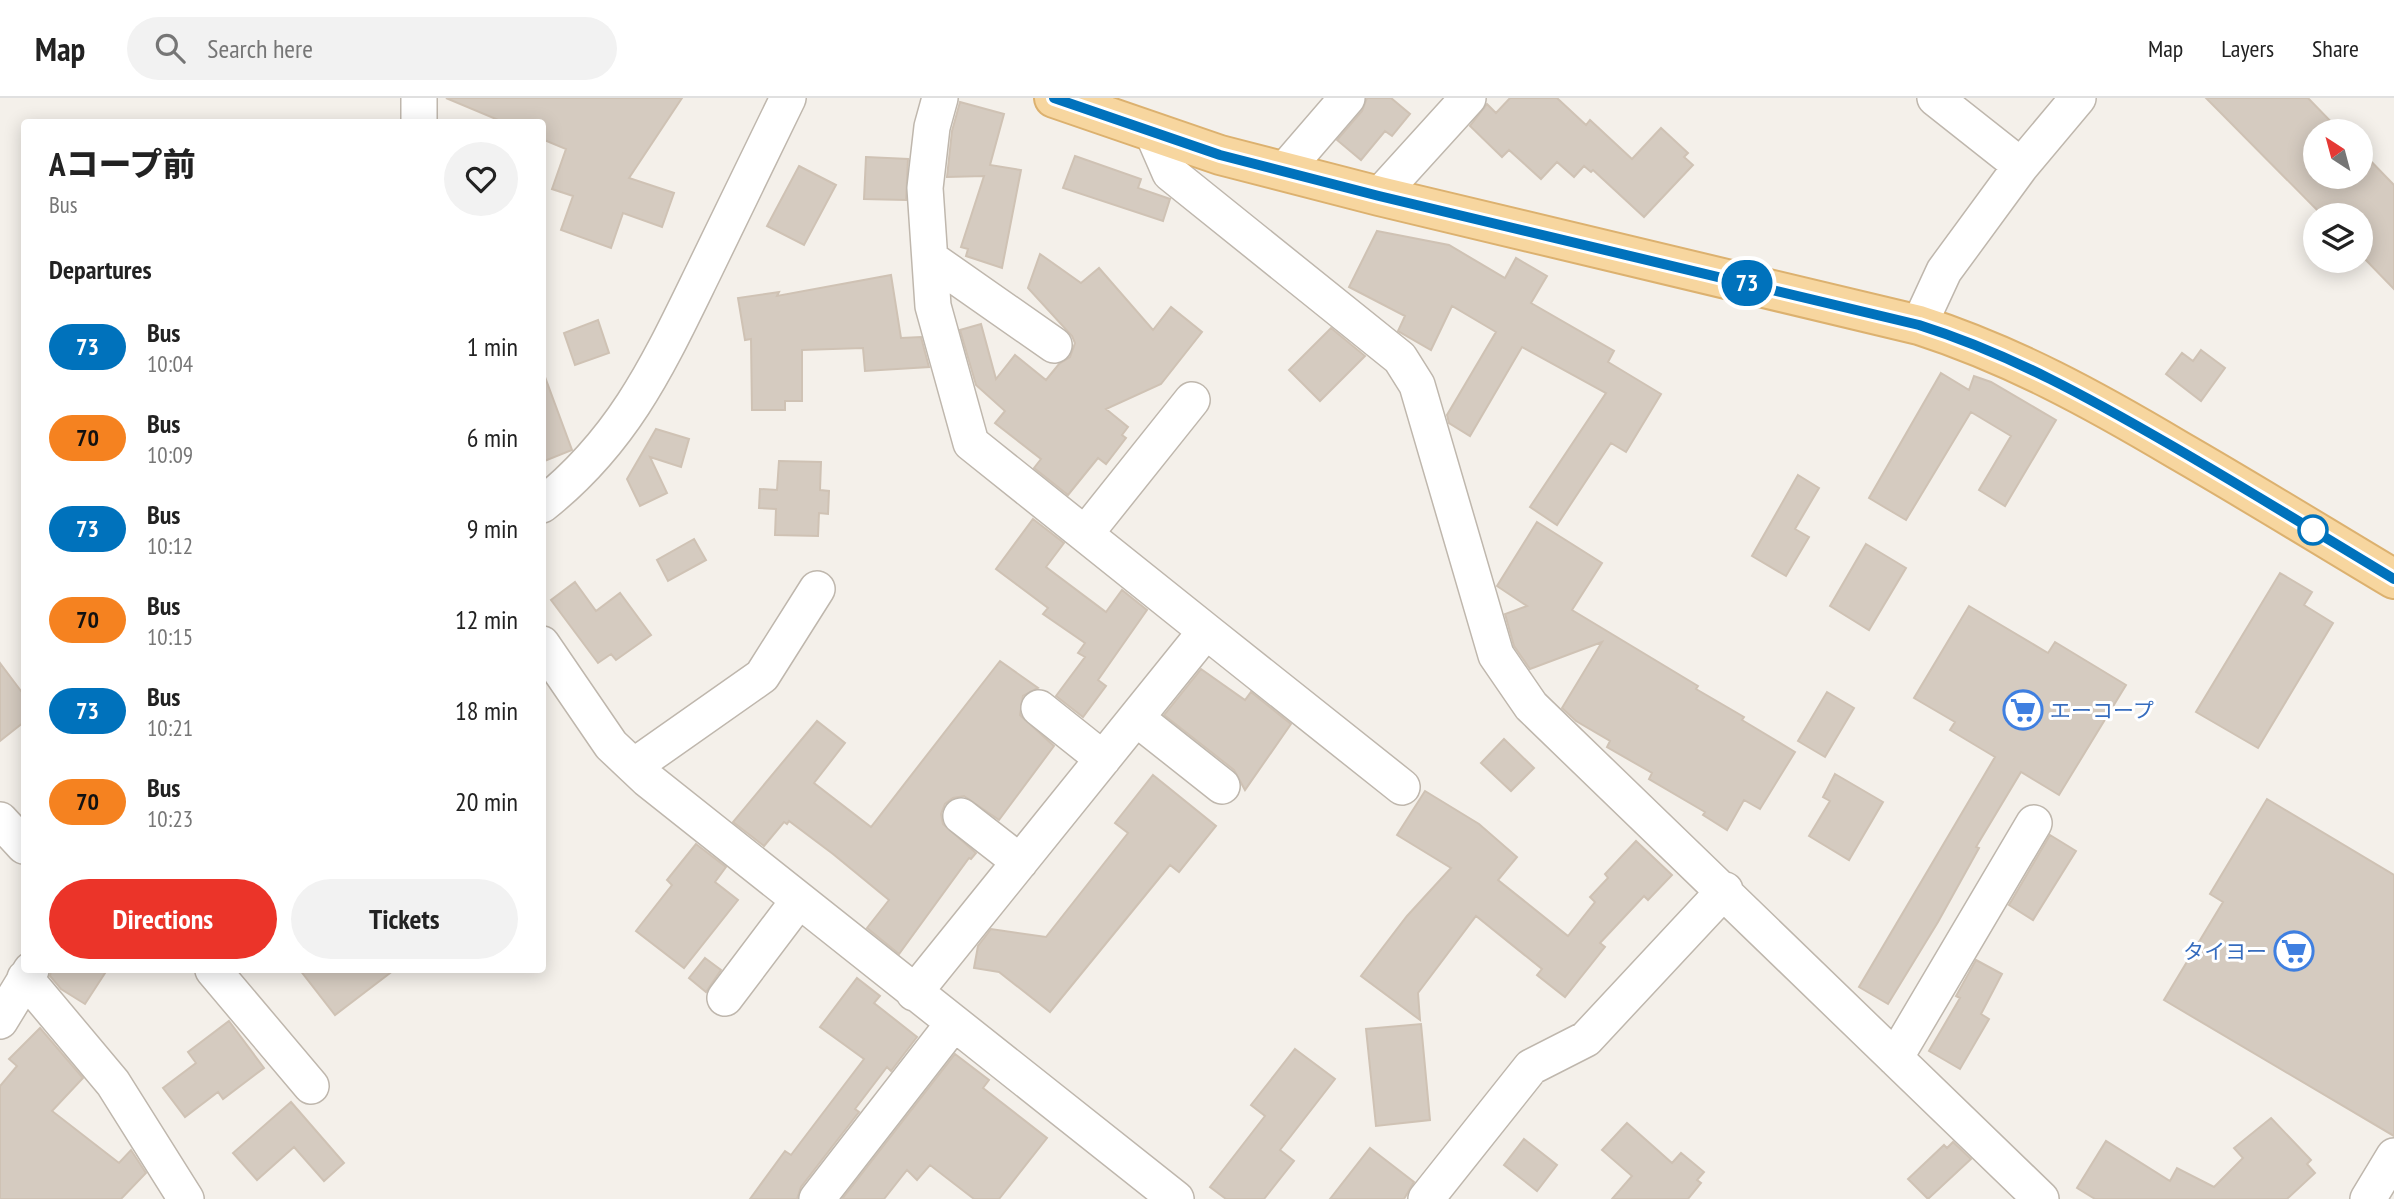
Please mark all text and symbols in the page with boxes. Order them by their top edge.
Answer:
search box [127,17,617,80]
text: Map [35,27,85,70]
icon: search [151,29,189,67]
text: Search here [207,32,313,65]
text: Map [2148,33,2183,64]
text: Layers [2221,33,2274,64]
text: Share [2312,33,2359,64]
north arrow [2303,119,2373,189]
map controls [2303,119,2373,273]
text: Aコープ前 [49,142,196,185]
button: heart [444,142,518,216]
text: Bus [49,190,78,219]
button: layers [2303,203,2373,273]
text: Departures [49,253,152,286]
line badge: 73 [1716,260,1778,306]
text: 73 [1736,267,1758,298]
text: Bus [147,316,180,349]
text: 1 min [467,330,518,363]
text: 73 [76,331,99,362]
text: 10:04 [147,349,193,378]
text: Bus [147,407,180,440]
text: 6 min [467,421,518,454]
text: 70 [76,422,99,453]
text: 10:09 [147,440,193,469]
text: Bus [147,498,180,531]
text: 9 min [467,512,518,545]
text: 73 [76,513,99,544]
unlabelled marker [2298,515,2328,545]
text: 10:12 [147,531,193,560]
text: Bus [147,589,180,622]
text: 12 min [455,603,518,636]
text: 70 [76,604,99,635]
text: 10:15 [147,622,193,651]
text: Bus [147,680,180,713]
supermarket icon: エーコープ [2002,689,2044,731]
text: 18 min [455,694,518,727]
text: 73 [76,695,99,726]
place label: エーコープ [2050,697,2154,724]
text: 10:21 [147,713,193,742]
text: Bus [147,771,180,804]
text: 20 min [455,785,518,818]
text: 70 [76,786,99,817]
text: 10:23 [147,804,193,833]
button: Directions [49,879,277,959]
button: Tickets [291,879,518,959]
supermarket icon: タイヨー [2273,930,2315,972]
place label: タイヨー [2183,938,2267,965]

